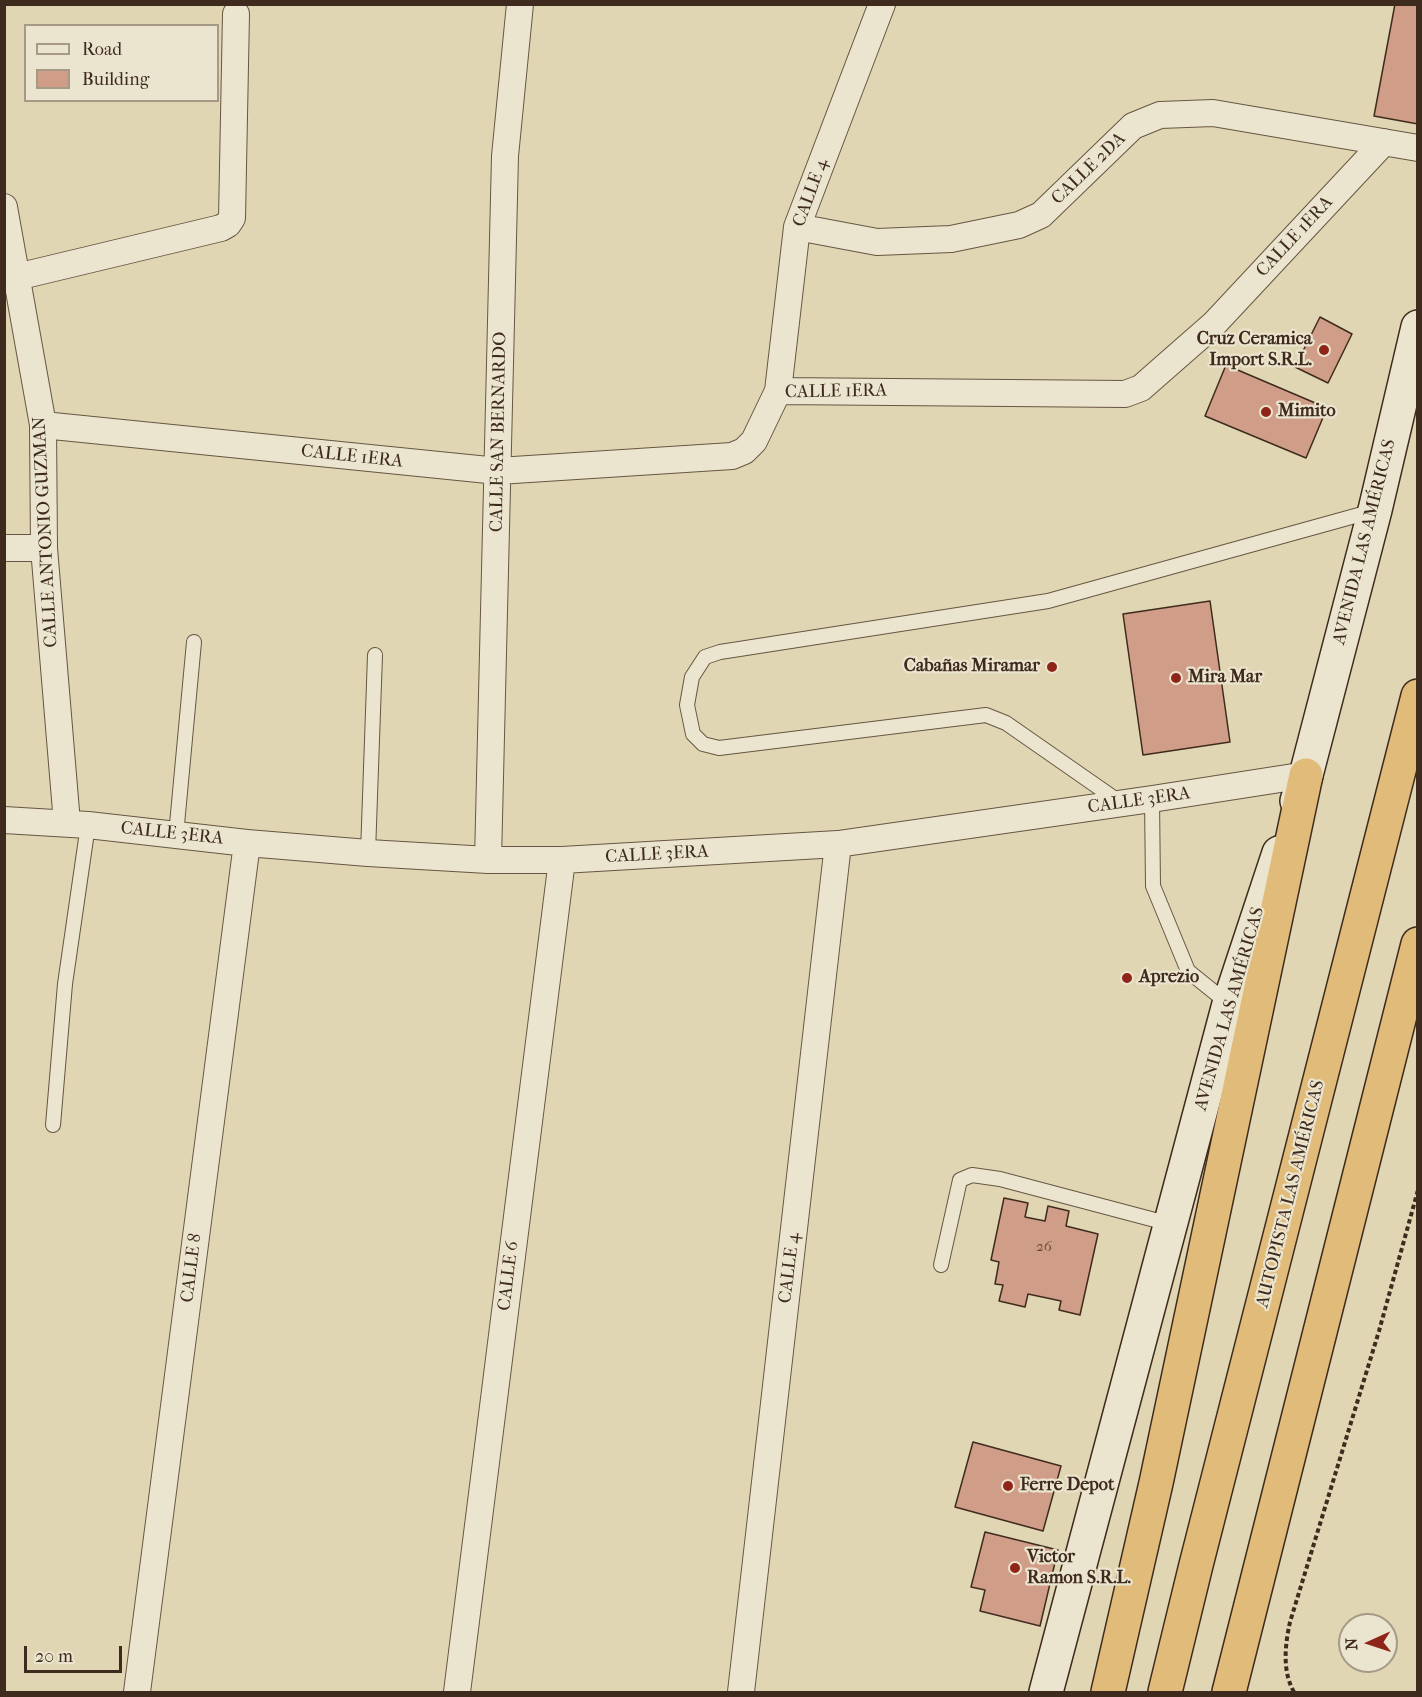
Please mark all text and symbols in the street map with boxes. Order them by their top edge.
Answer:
legend [24,24,219,102]
text: Road [82,39,122,60]
text: Building [82,69,149,90]
street label: CALLE 2DA [1047,128,1131,210]
street label: CALLE 4 [789,156,833,230]
street label: CALLE 1ERA [1252,192,1338,282]
place label: Cruz Ceramica Import S.R.L. [1197,329,1312,372]
street label: CALLE SAN BERNARDO [486,332,512,532]
marker: Cruz Ceramica Import S.R.L. [1317,343,1331,357]
street label: CALLE 1ERA [785,380,887,404]
place label: Mimito [1278,401,1336,423]
marker: Mimito [1259,405,1273,419]
street label: CALLE ANTONIO GUZMAN [29,416,63,648]
street label: AVENIDA LAS AMÉRICAS [1329,437,1401,647]
street label: CALLE 1ERA [300,441,404,473]
place label: Cabañas Miramar [904,656,1040,678]
marker: Cabañas Miramar [1045,660,1059,674]
place label: Mira Mar [1188,667,1262,689]
marker: Mira Mar [1169,671,1183,685]
street label: CALLE 3ERA [1086,783,1192,819]
street label: CALLE 3ERA [119,818,225,850]
street label: CALLE 3ERA [605,842,709,868]
street label: AVENIDA LAS AMÉRICAS [1191,905,1269,1113]
place label: Aprezio [1139,967,1199,989]
marker: Aprezio [1120,971,1134,985]
street label: AUTOPISTA LAS AMÉRICAS [1252,1078,1330,1310]
street label: CALLE 4 [775,1231,805,1305]
street label: CALLE 8 [177,1232,207,1304]
house number: 26 [1036,1238,1052,1256]
street label: CALLE 6 [494,1240,524,1312]
place label: Ferre Depot [1020,1475,1114,1497]
marker: Ferre Depot [1001,1479,1015,1493]
place label: Victor Ramon S.R.L. [1027,1547,1131,1590]
marker: Victor Ramon S.R.L. [1008,1561,1022,1575]
north arrow [1338,1613,1398,1673]
scale bar [27,1634,124,1672]
text: N [1342,1637,1361,1650]
text: 20 m [35,1646,73,1667]

